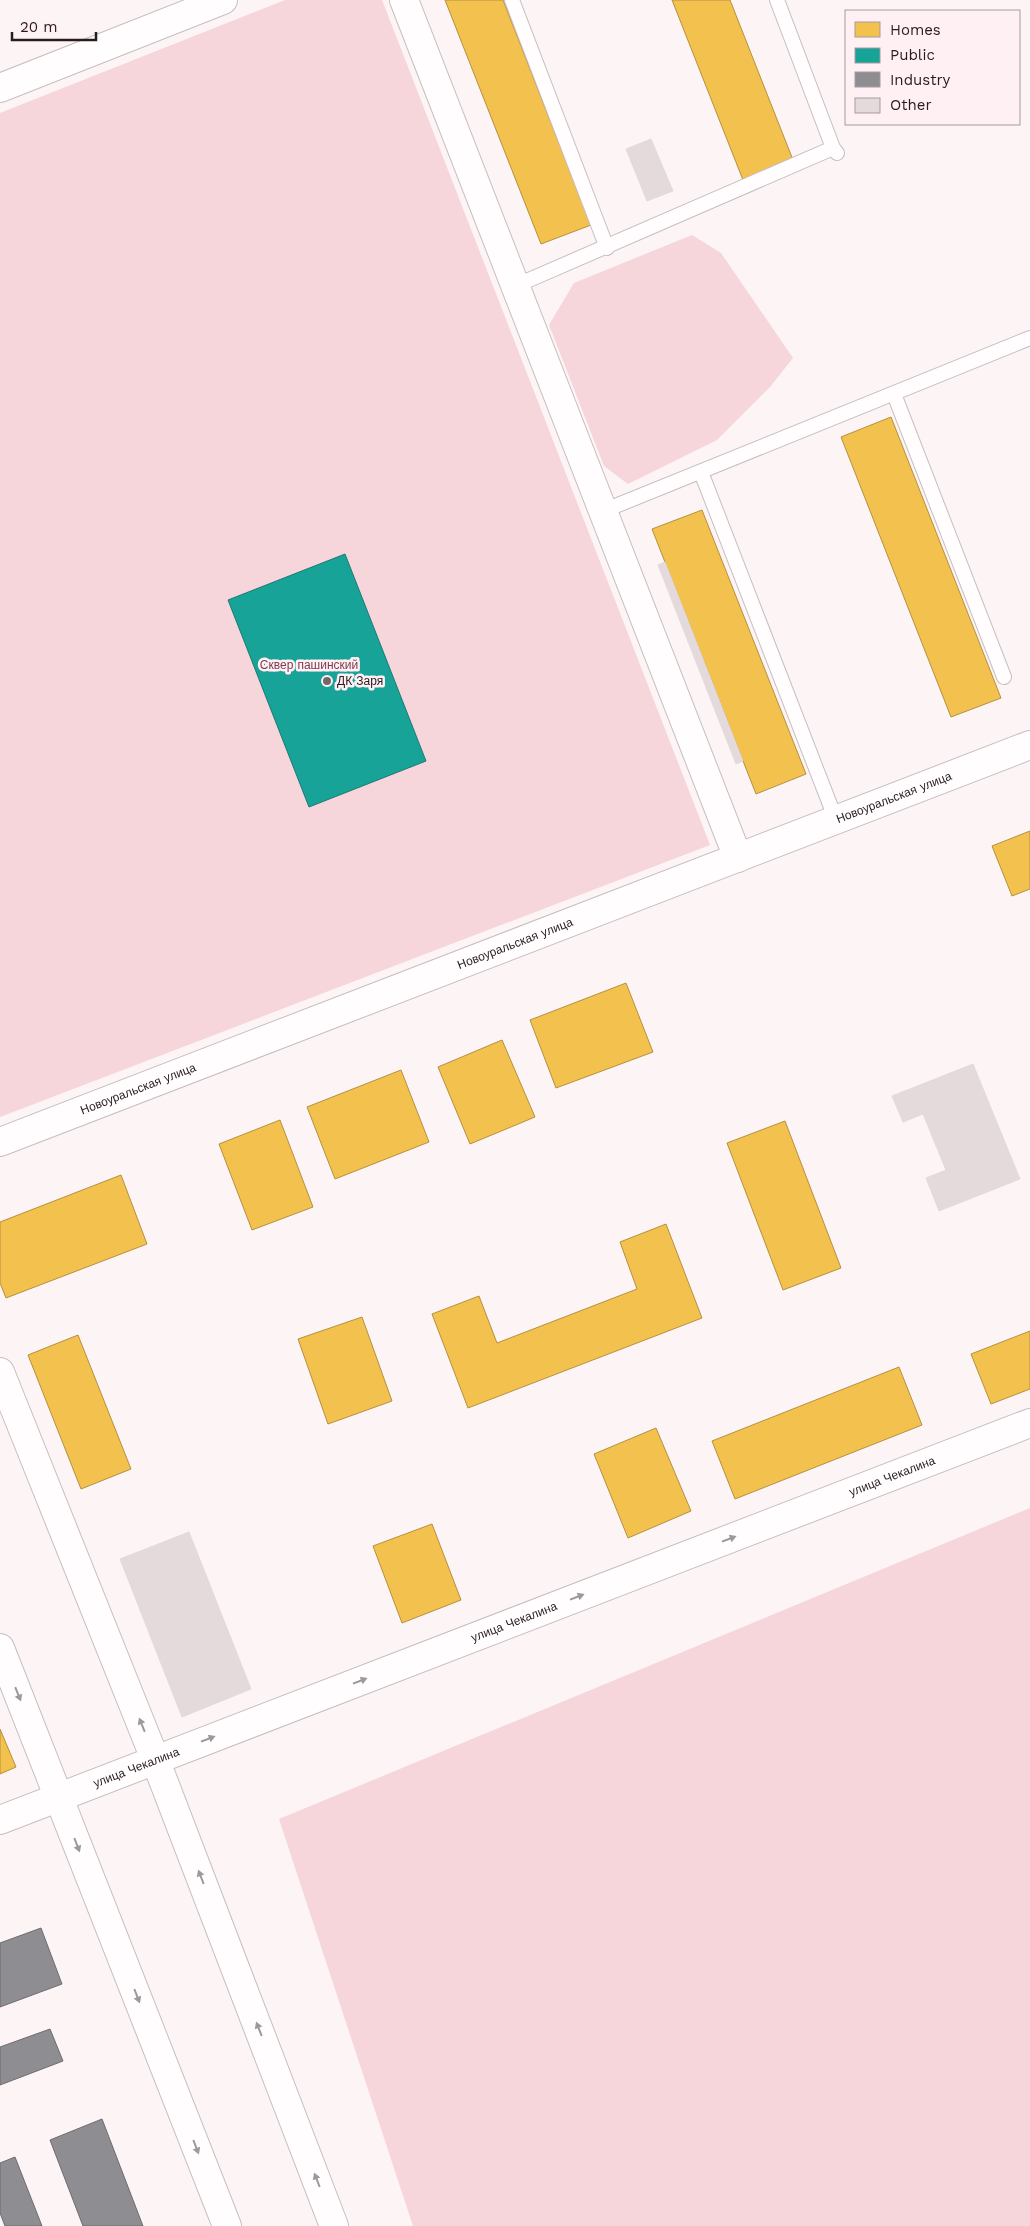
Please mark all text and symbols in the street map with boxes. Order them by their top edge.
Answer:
scale bar [12,10,96,42]
legend [845,10,1020,125]
text: 20 m [20,18,58,36]
text: Homes [890,21,941,39]
text: Public [890,46,935,64]
text: Industry [890,71,951,89]
text: Other [890,96,932,114]
park label: Сквер пашинский [260,658,358,672]
place label: ДК Заря [337,674,383,688]
marker: ДК Заря [321,675,333,687]
street label: Новоуральская улица [834,769,954,826]
street label: Новоуральская улица [455,915,575,972]
street label: Новоуральская улица [78,1060,198,1117]
street label: улица Чекалина [847,1453,937,1499]
one-way arrow [722,1535,737,1543]
one-way arrow [570,1593,585,1601]
street label: улица Чекалина [469,1599,559,1645]
one-way arrow [353,1676,367,1684]
one-way arrow [15,1686,22,1701]
one-way arrow [138,1718,145,1733]
one-way arrow [201,1735,216,1742]
street label: улица Чекалина [91,1744,182,1790]
one-way arrow [74,1838,82,1852]
one-way arrow [196,1870,204,1884]
one-way arrow [133,1989,141,2004]
one-way arrow [255,2021,263,2036]
one-way arrow [193,2140,201,2154]
one-way arrow [313,2173,320,2188]

